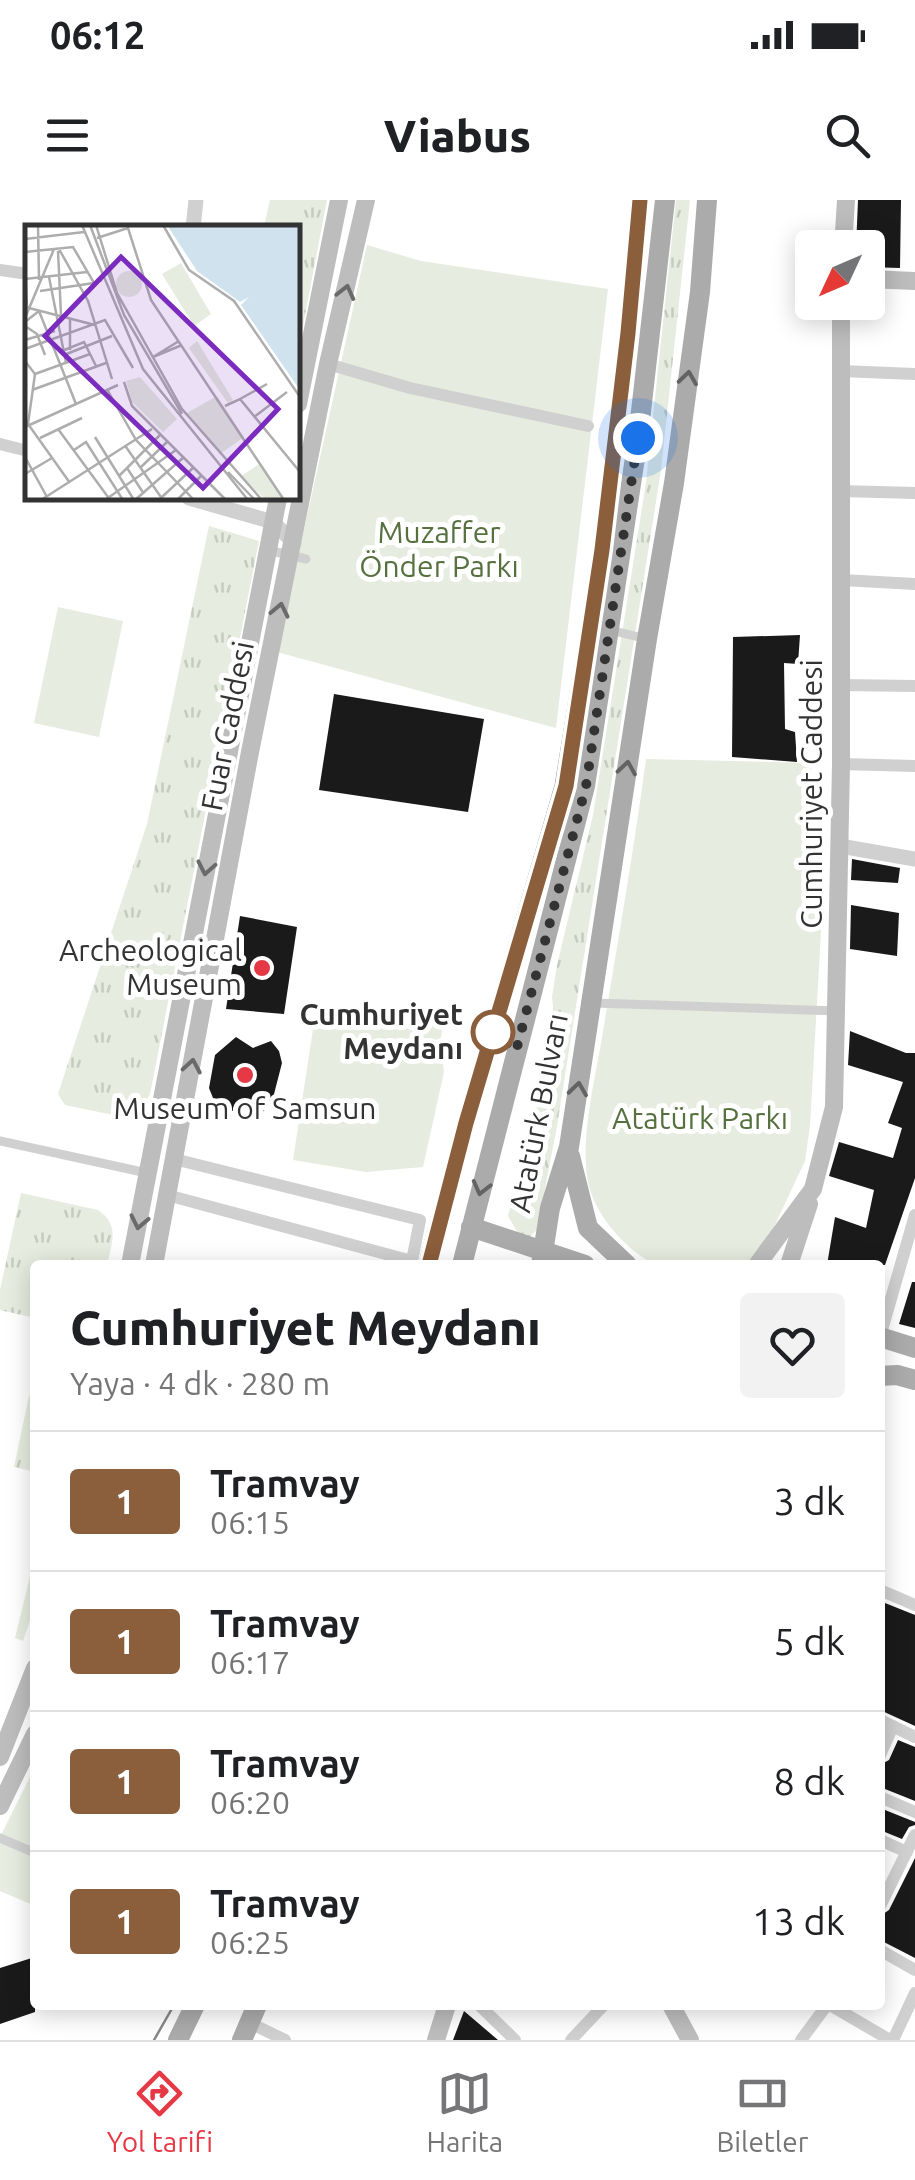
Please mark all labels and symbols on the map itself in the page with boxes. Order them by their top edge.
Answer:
inset map [25,225,300,500]
north arrow [795,230,885,320]
one-way arrow [334,283,355,300]
one-way arrow [677,370,698,386]
your location [613,413,663,463]
park label: Muzaffer Önder Parkı [359,515,519,583]
one-way arrow [268,601,289,618]
street label: Fuar Caddesi [194,638,260,813]
street label: Cumhuriyet Caddesi [794,659,828,929]
one-way arrow [615,760,636,776]
one-way arrow [196,859,217,876]
place label: Archeological Museum [59,933,242,1001]
marker: Archeological Museum [251,957,273,979]
place label: Cumhuriyet Meydanı [300,997,463,1065]
marker: Cumhuriyet Meydanı [472,1011,514,1053]
street label: Atatürk Bulvarı [502,1011,574,1215]
one-way arrow [180,1058,201,1075]
marker: Museum of Samsun [234,1064,256,1086]
one-way arrow [567,1081,588,1098]
place label: Museum of Samsun [114,1091,376,1125]
park label: Atatürk Parkı [612,1101,788,1135]
one-way arrow [471,1179,492,1197]
one-way arrow [130,1213,151,1230]

